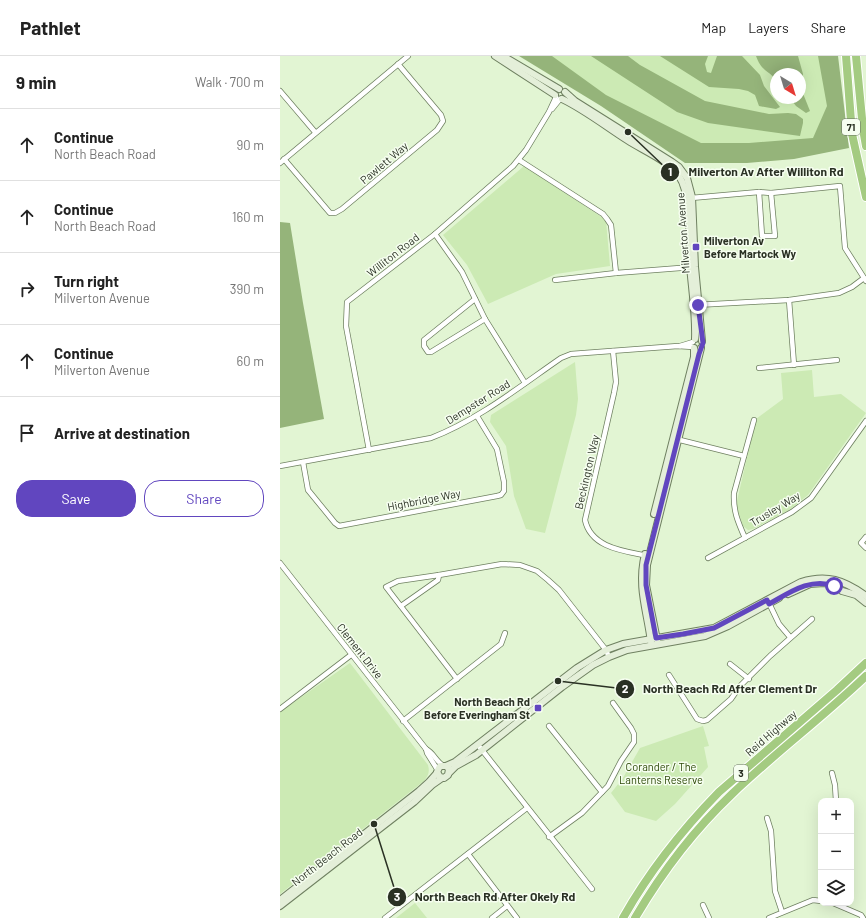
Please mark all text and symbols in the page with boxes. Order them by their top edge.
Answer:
text: Pathlet [20,16,81,39]
text: Map [701,19,726,36]
text: Layers [748,19,789,36]
text: Share [811,19,846,36]
north arrow [770,68,806,104]
text: 9 min [16,72,56,92]
text: Walk · 700 m [195,74,264,90]
road number: 71 [842,119,860,135]
text: Continue [54,128,114,146]
icon: ahead [16,134,38,156]
text: 90 m [237,137,264,153]
street label: Pawlett Way [357,139,410,186]
text: North Beach Road [54,146,156,162]
callout: Milverton Av After Williton Rd [660,160,851,184]
text: 1 [668,164,672,178]
text: Milverton Av After Williton Rd [689,164,844,178]
street label: Milverton Avenue [673,192,692,274]
text: Continue [54,200,114,218]
icon: ahead [16,206,38,228]
text: 160 m [232,209,264,225]
text: North Beach Road [54,218,156,234]
street label: Williton Road [364,230,421,279]
place label: Milverton Av Before Martock Wy [704,234,797,260]
marker: Milverton Av Before Martock Wy [691,242,701,252]
text: Turn right [54,272,119,290]
icon: right [16,278,38,300]
text: 390 m [230,281,264,297]
text: Milverton Avenue [54,290,150,306]
route end [689,296,707,314]
text: Continue [54,344,114,362]
icon: ahead [16,350,38,372]
text: 60 m [237,353,264,369]
text: Milverton Avenue [54,362,150,378]
street label: Dempster Road [443,377,512,427]
icon: arrive [16,422,38,444]
text: Arrive at destination [54,424,190,442]
street label: Beckington Way [572,433,601,511]
button: Save [16,480,136,517]
button: Share [144,480,264,517]
street label: Highbridge Way [386,486,462,513]
street label: Trusley Way [747,489,802,529]
route start [825,577,843,595]
street label: Clement Drive [335,620,386,681]
callout: North Beach Rd After Clement Dr [615,677,825,701]
text: 2 [622,681,629,695]
text: North Beach Rd After Clement Dr [643,681,818,695]
place label: North Beach Rd Before Everingham St [424,695,530,721]
marker: North Beach Rd Before Everingham St [533,703,543,713]
street label: Reid Highway [742,707,799,758]
park label: Corander / The Lanterns Reserve [619,760,703,786]
road number: 3 [734,765,748,781]
map controls [818,798,854,906]
button: + [818,798,854,834]
street label: North Beach Road [289,825,365,888]
button: − [818,834,854,870]
button: layers [818,870,854,906]
callout: North Beach Rd After Okely Rd [387,885,583,909]
text: 3 [394,889,400,903]
text: North Beach Rd After Okely Rd [415,889,576,903]

